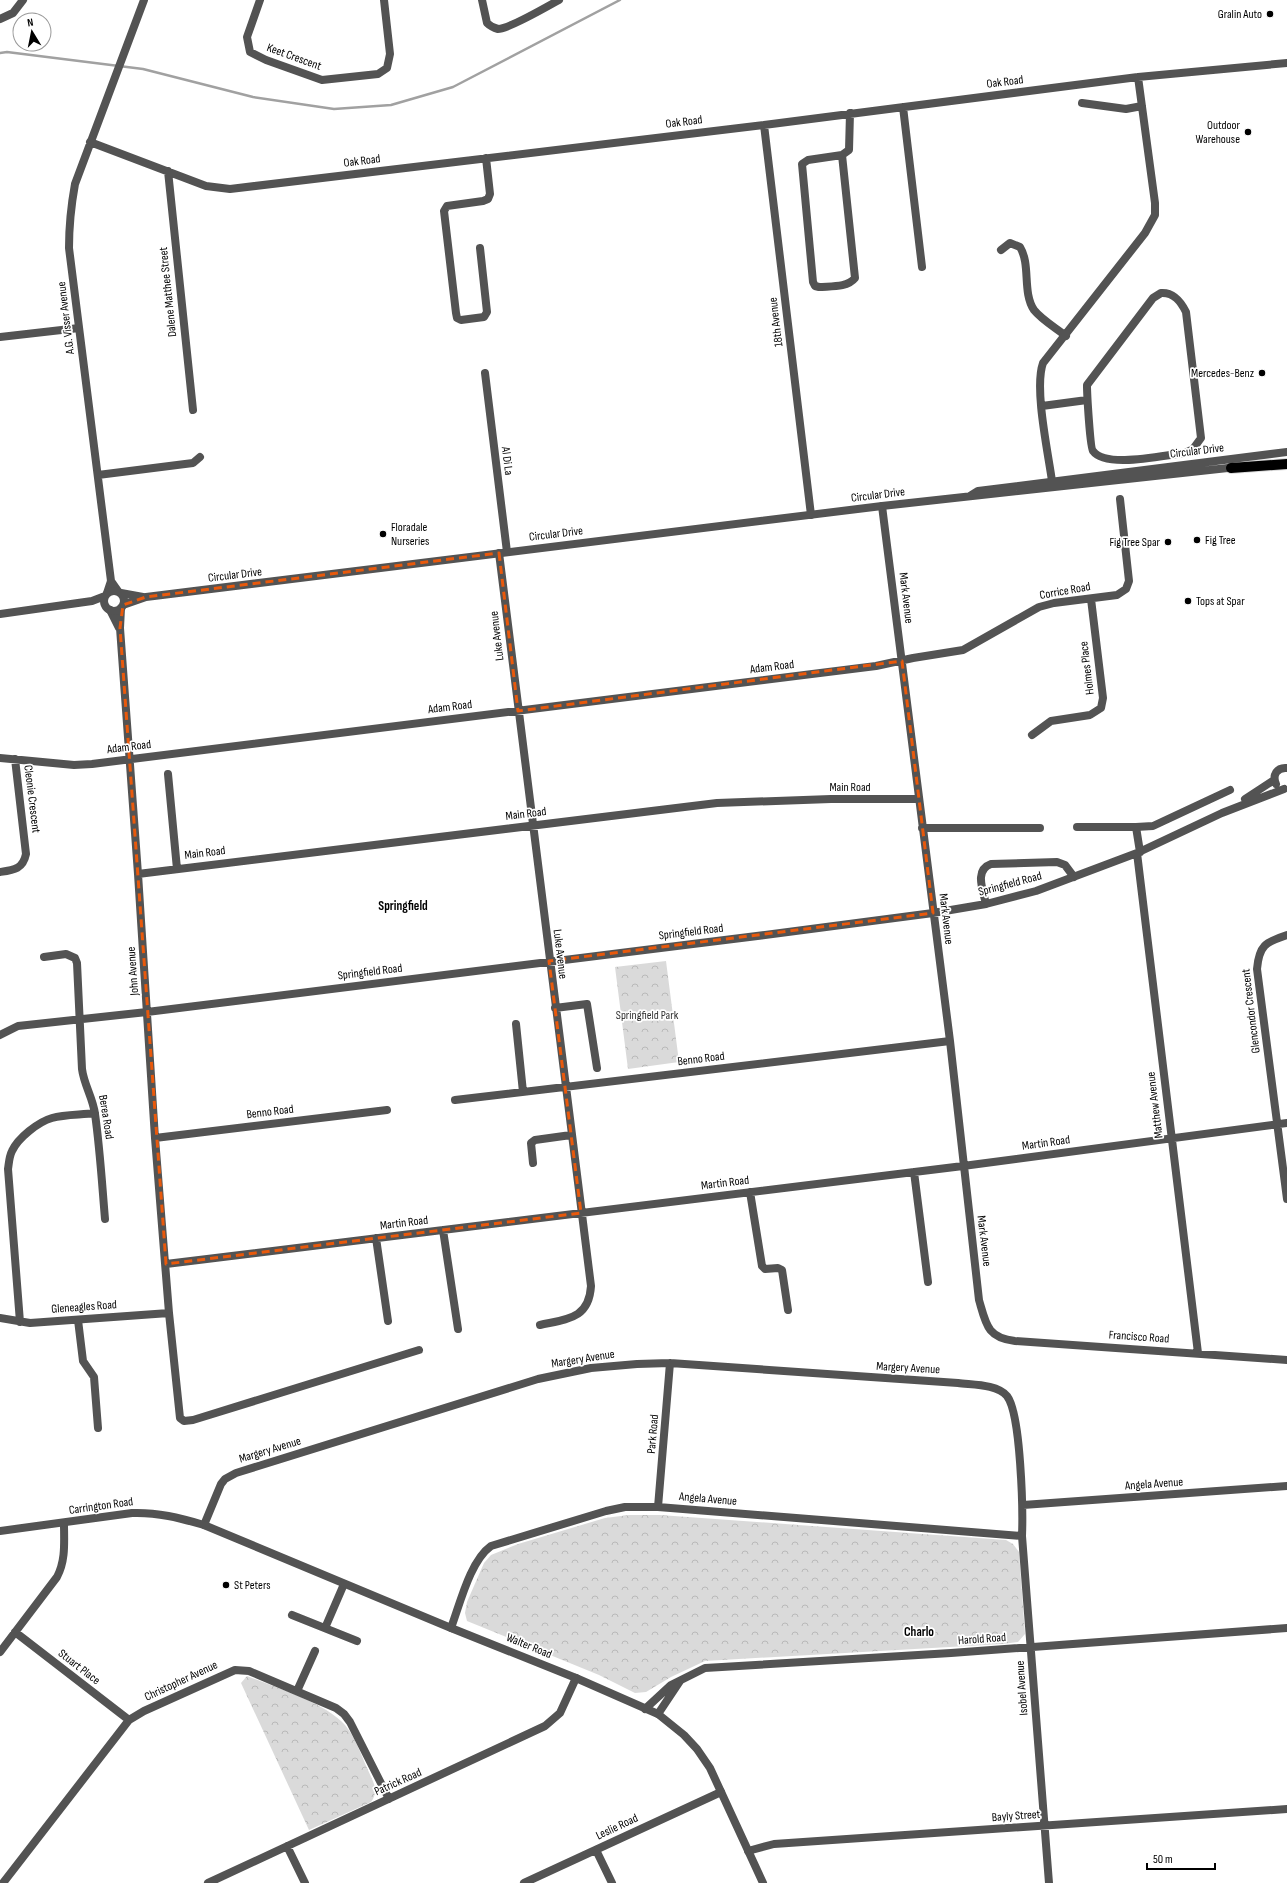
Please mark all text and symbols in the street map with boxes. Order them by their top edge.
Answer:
place label: Gralin Auto [1218,7,1262,22]
marker: Gralin Auto [1265,9,1275,19]
north arrow [12,12,52,52]
text: N [26,16,34,30]
street label: Keet Crescent [265,40,324,74]
street label: Oak Road [986,72,1024,92]
street label: Oak Road [665,112,703,132]
place label: Outdoor Warehouse [1196,118,1241,147]
marker: Outdoor Warehouse [1243,127,1253,137]
street label: Oak Road [343,151,381,171]
street label: Dalene Matthee Street [156,246,180,338]
street label: A.G. Visser Avenue [54,281,78,356]
street label: 18th Avenue [766,296,786,347]
place label: Mercedes-Benz [1191,366,1255,381]
marker: Mercedes-Benz [1257,368,1267,378]
street label: Circular Drive [1169,440,1225,462]
street label: Al Di La [498,445,516,476]
street label: Circular Drive [850,484,906,506]
place label: Floradale Nurseries [391,520,429,549]
street label: Circular Drive [528,523,584,545]
marker: Floradale Nurseries [378,529,388,539]
place label: Fig Tree [1205,533,1236,548]
place label: Fig Tree Spar [1109,535,1161,550]
marker: Fig Tree [1192,535,1202,545]
marker: Fig Tree Spar [1163,537,1173,547]
street label: Circular Drive [207,564,263,586]
street label: Mark Avenue [895,572,917,624]
street label: Corrice Road [1038,579,1092,603]
place label: Tops at Spar [1196,594,1245,609]
marker: Tops at Spar [1183,596,1193,606]
street label: Luke Avenue [486,610,507,662]
street label: Holmes Place [1076,640,1098,695]
street label: Adam Road [748,657,795,677]
street label: Adam Road [426,697,473,717]
street label: Adam Road [105,737,152,757]
street label: Cleonie Crescent [20,764,44,834]
street label: Main Road [829,780,871,795]
street label: Main Road [505,804,547,824]
street label: Main Road [184,843,226,863]
street label: Springfield Road [977,868,1043,900]
street label: Mark Avenue [935,893,957,945]
district label: Springfield [378,898,428,914]
street label: Springfield Road [658,921,724,943]
street label: Luke Avenue [550,928,571,980]
street label: John Avenue [124,946,142,997]
street label: Springfield Road [337,961,403,983]
street label: Glencondor Crescent [1238,968,1264,1054]
park label: Springfield Park [616,1008,679,1023]
street label: Benno Road [677,1049,725,1069]
street label: Matthew Avenue [1143,1071,1167,1139]
street label: Berea Road [95,1094,117,1140]
street label: Benno Road [246,1102,294,1122]
street label: Martin Road [1021,1132,1071,1154]
street label: Martin Road [700,1173,750,1193]
street label: Martin Road [379,1213,429,1233]
street label: Mark Avenue [973,1215,995,1267]
street label: Gleneagles Road [51,1297,117,1317]
street label: Francisco Road [1108,1327,1170,1347]
street label: Margery Avenue [550,1347,616,1371]
street label: Margery Avenue [876,1359,940,1377]
street label: Park Road [644,1414,662,1454]
street label: Margery Avenue [237,1433,303,1467]
street label: Angela Avenue [1123,1474,1184,1494]
street label: Angela Avenue [677,1489,738,1509]
street label: Carrington Road [68,1494,134,1518]
place label: St Peters [234,1578,271,1593]
marker: St Peters [221,1580,231,1590]
district label: Charlo [904,1624,934,1640]
street label: Walter Road [504,1630,554,1662]
street label: Harold Road [957,1630,1007,1648]
street label: Stuart Place [55,1646,103,1688]
street label: Christopher Avenue [142,1657,220,1705]
street label: Isobel Avenue [1013,1660,1031,1716]
street label: Patrick Road [372,1765,424,1799]
street label: Bayly Street [991,1807,1041,1825]
street label: Leslie Road [593,1811,641,1843]
scale bar [1147,1845,1215,1871]
text: 50 m [1153,1852,1173,1867]

